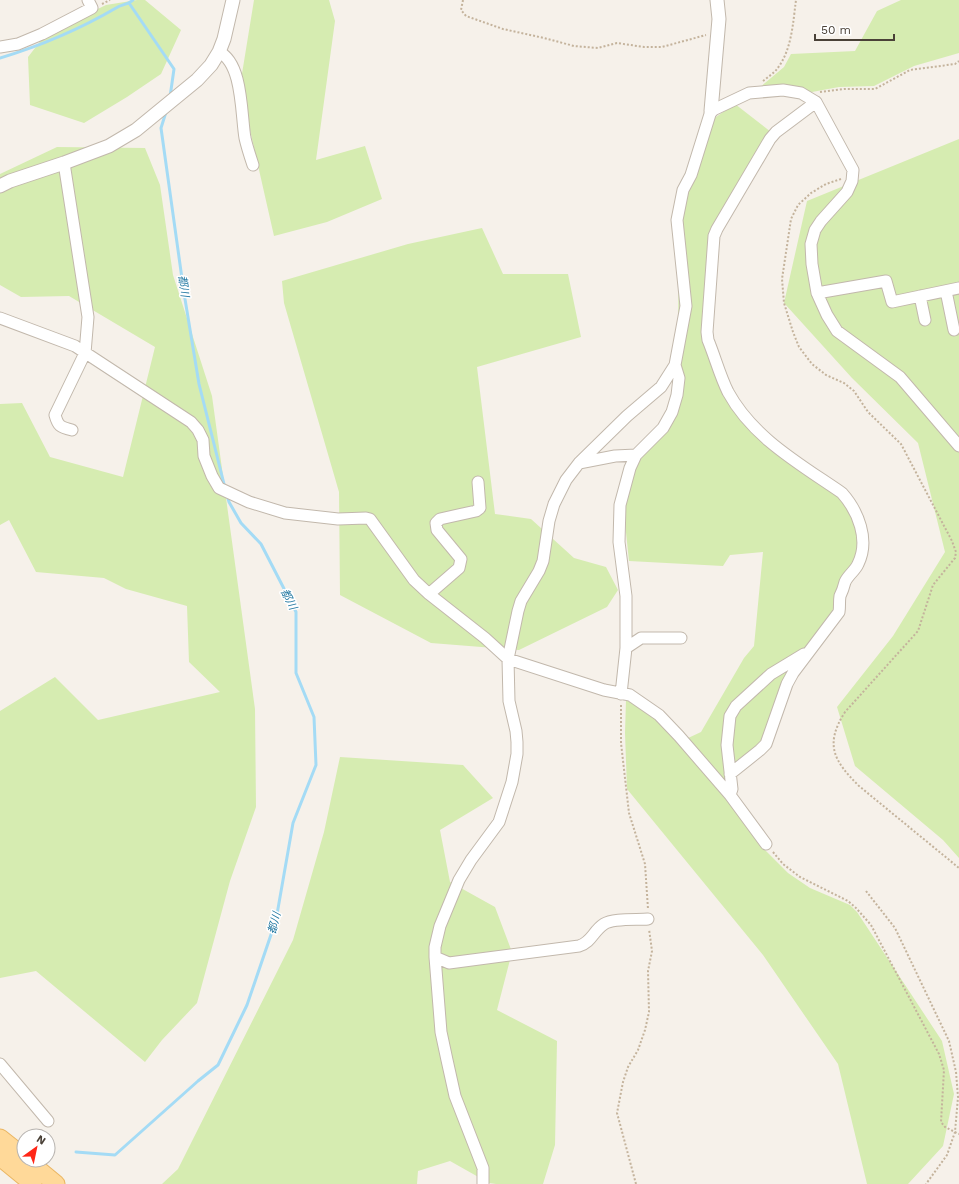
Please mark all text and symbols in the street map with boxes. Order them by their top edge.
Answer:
scale bar [815,16,894,42]
text: 50 m [821,23,851,37]
water label: 都川 [176,274,192,299]
water label: 都川 [278,586,300,613]
water label: 都川 [265,910,284,935]
north arrow [16,1128,56,1168]
text: N [34,1132,48,1148]

